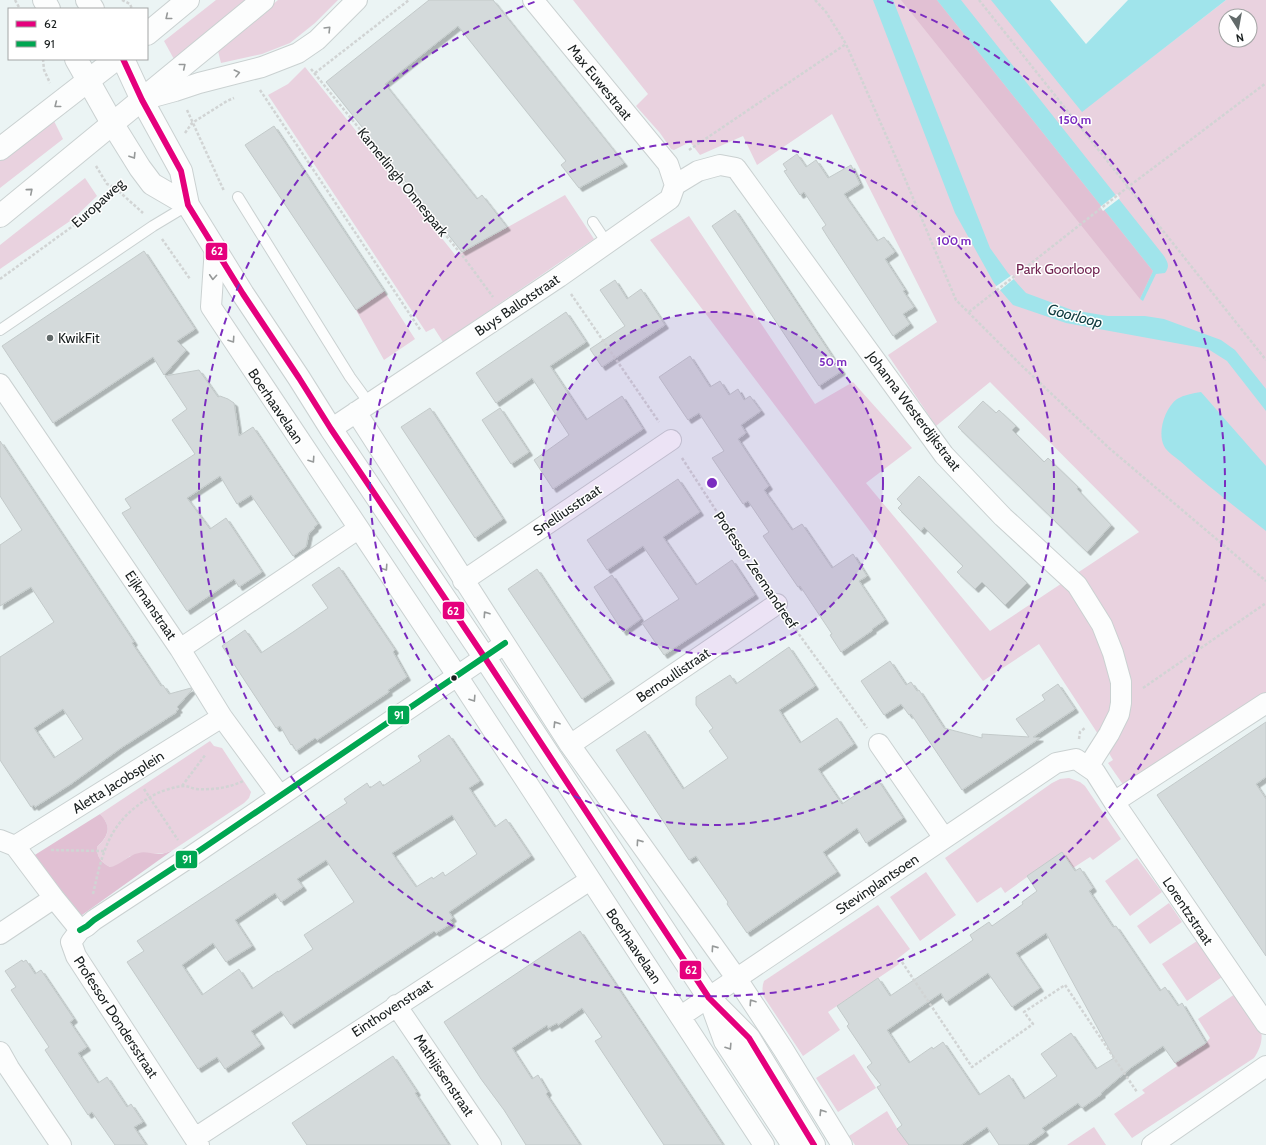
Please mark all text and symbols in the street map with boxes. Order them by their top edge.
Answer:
legend [8,8,148,60]
north arrow [1218,8,1258,48]
one-way arrow [165,12,172,19]
text: 62 [44,16,57,31]
one-way arrow [323,26,331,34]
text: N [1235,30,1245,45]
text: 91 [44,36,55,51]
street label: Max Euwestraat [564,40,636,124]
one-way arrow [178,64,185,71]
one-way arrow [233,69,240,78]
one-way arrow [54,101,61,108]
text: 150 m [1059,112,1091,127]
street label: Kamerlingh Onnespark [354,124,453,241]
one-way arrow [128,152,136,159]
street label: Europaweg [68,174,129,232]
one-way arrow [25,189,33,196]
text: 100 m [937,233,971,248]
line badge: 62 [205,242,228,261]
text: 62 [211,244,223,258]
park label: Park Goorloop [1016,260,1100,278]
street label: Buys Ballotstraat [471,270,563,340]
one-way arrow [208,274,217,280]
water label: Goorloop [1046,300,1105,332]
place label: KwikFit [58,329,100,347]
marker: KwikFit [45,333,55,343]
one-way arrow [228,336,235,343]
street label: Johanna Westerdijkstraat [862,347,965,475]
text: 50 m [819,354,847,369]
street label: Boerhaavelaan [244,365,308,447]
one-way arrow [308,455,315,462]
centre of rings [705,476,719,490]
street label: Snelliusstraat [529,480,605,539]
street label: Professor Zeemandreef [710,508,802,632]
one-way arrow [380,563,387,570]
street label: Eijkmanstraat [121,567,181,643]
line badge: 62 [442,601,465,620]
text: 62 [447,604,459,618]
one-way arrow [484,612,491,619]
street label: Bernoullistraat [633,644,714,706]
unlabelled marker [449,673,459,683]
one-way arrow [468,695,475,702]
line badge: 91 [387,705,410,725]
text: 91 [394,708,404,722]
one-way arrow [553,721,561,728]
street label: Aletta Jacobsplein [69,746,167,817]
one-way arrow [637,839,644,846]
line badge: 91 [175,850,198,869]
street label: Stevinplantsoen [832,850,922,918]
text: 91 [182,852,192,866]
street label: Lorentzstraat [1159,874,1217,949]
street label: Boerhaavelaan [602,905,666,987]
one-way arrow [712,945,719,952]
street label: Professor Dondersstraat [70,953,162,1082]
line badge: 62 [679,960,702,980]
text: 62 [685,963,697,977]
street label: Einthovenstraat [348,975,436,1041]
one-way arrow [749,999,757,1006]
street label: Mathijssenstraat [410,1030,478,1120]
one-way arrow [725,1043,732,1050]
one-way arrow [819,1109,827,1116]

